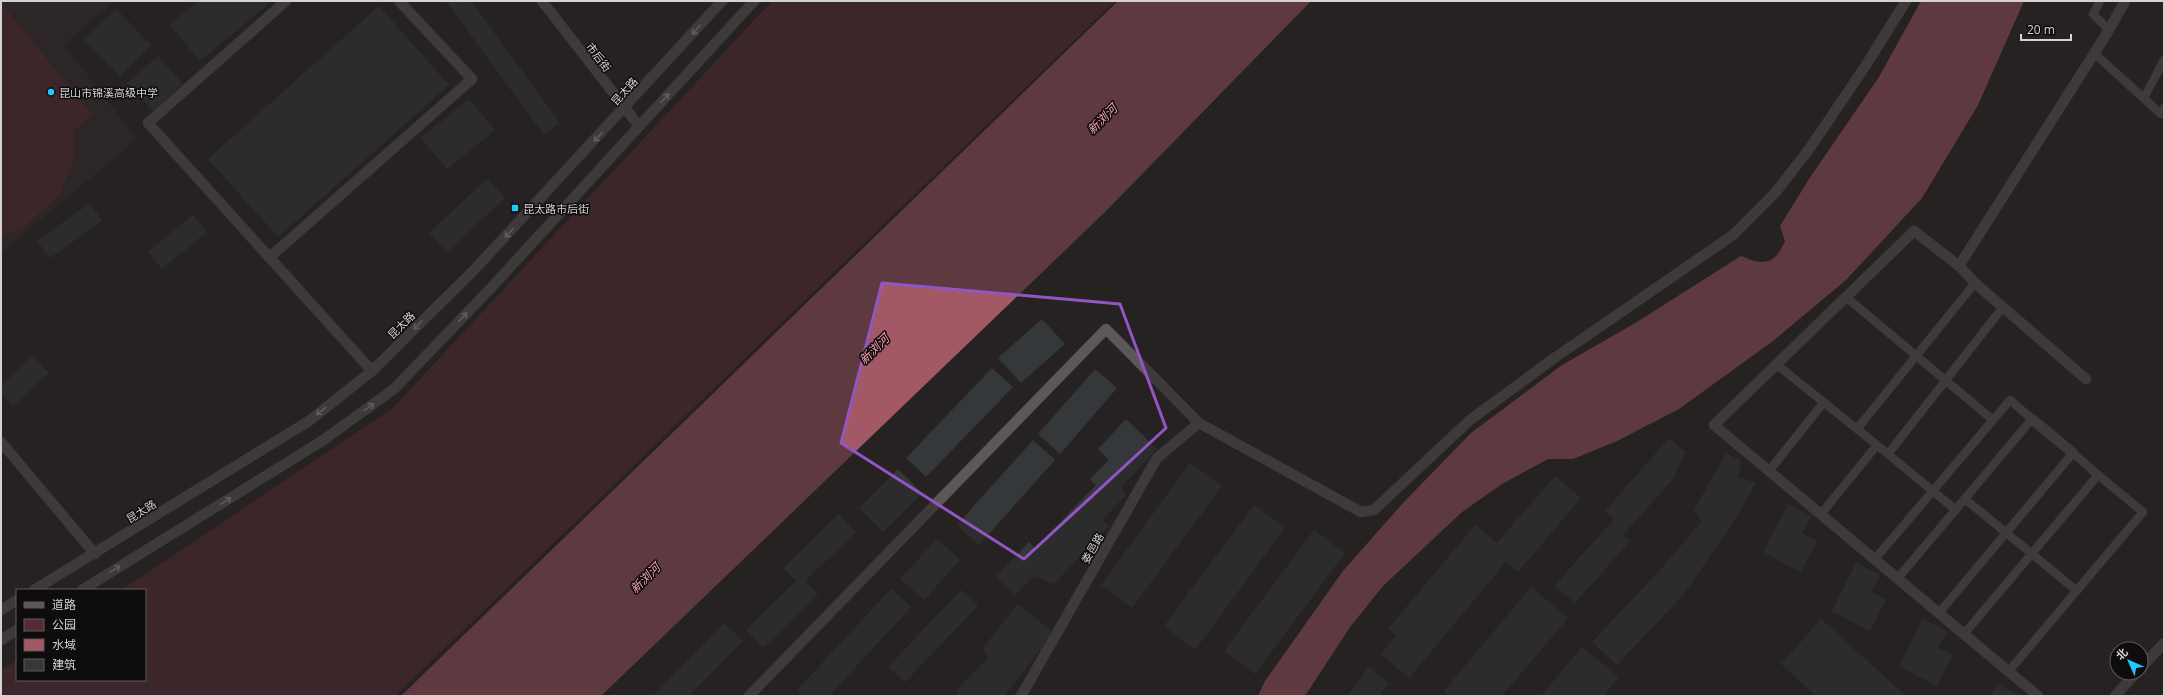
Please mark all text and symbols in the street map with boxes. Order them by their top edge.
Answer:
scale bar [2021,16,2071,42]
text: 20 m [2027,21,2055,38]
one-way arrow [691,25,700,35]
street label: 市后街 [583,39,615,75]
street label: 昆太路 [607,74,641,108]
place label: 昆山市锦溪高级中学 [59,85,158,100]
marker: 昆山市锦溪高级中学 [46,87,56,97]
one-way arrow [661,92,670,103]
water label: 新浏河 [1083,99,1122,138]
one-way arrow [593,132,602,143]
place label: 昆太路市后街 [523,201,589,216]
marker: 昆太路市后街 [510,203,520,213]
one-way arrow [505,227,514,237]
street label: 昆太路 [384,308,418,342]
one-way arrow [458,312,468,322]
one-way arrow [413,320,423,330]
water label: 新浏河 [855,329,894,368]
one-way arrow [364,403,375,411]
one-way arrow [315,407,326,416]
street label: 昆太路 [123,496,159,526]
one-way arrow [220,497,231,505]
street label: 娄邑路 [1077,530,1107,566]
water label: 新浏河 [626,558,665,597]
one-way arrow [109,565,121,573]
legend [16,589,146,681]
text: 道路 [52,596,76,613]
text: 公园 [52,616,76,633]
text: 水域 [52,636,76,653]
north arrow [2109,641,2149,681]
text: 北 [2112,644,2131,663]
text: 建筑 [52,656,76,673]

